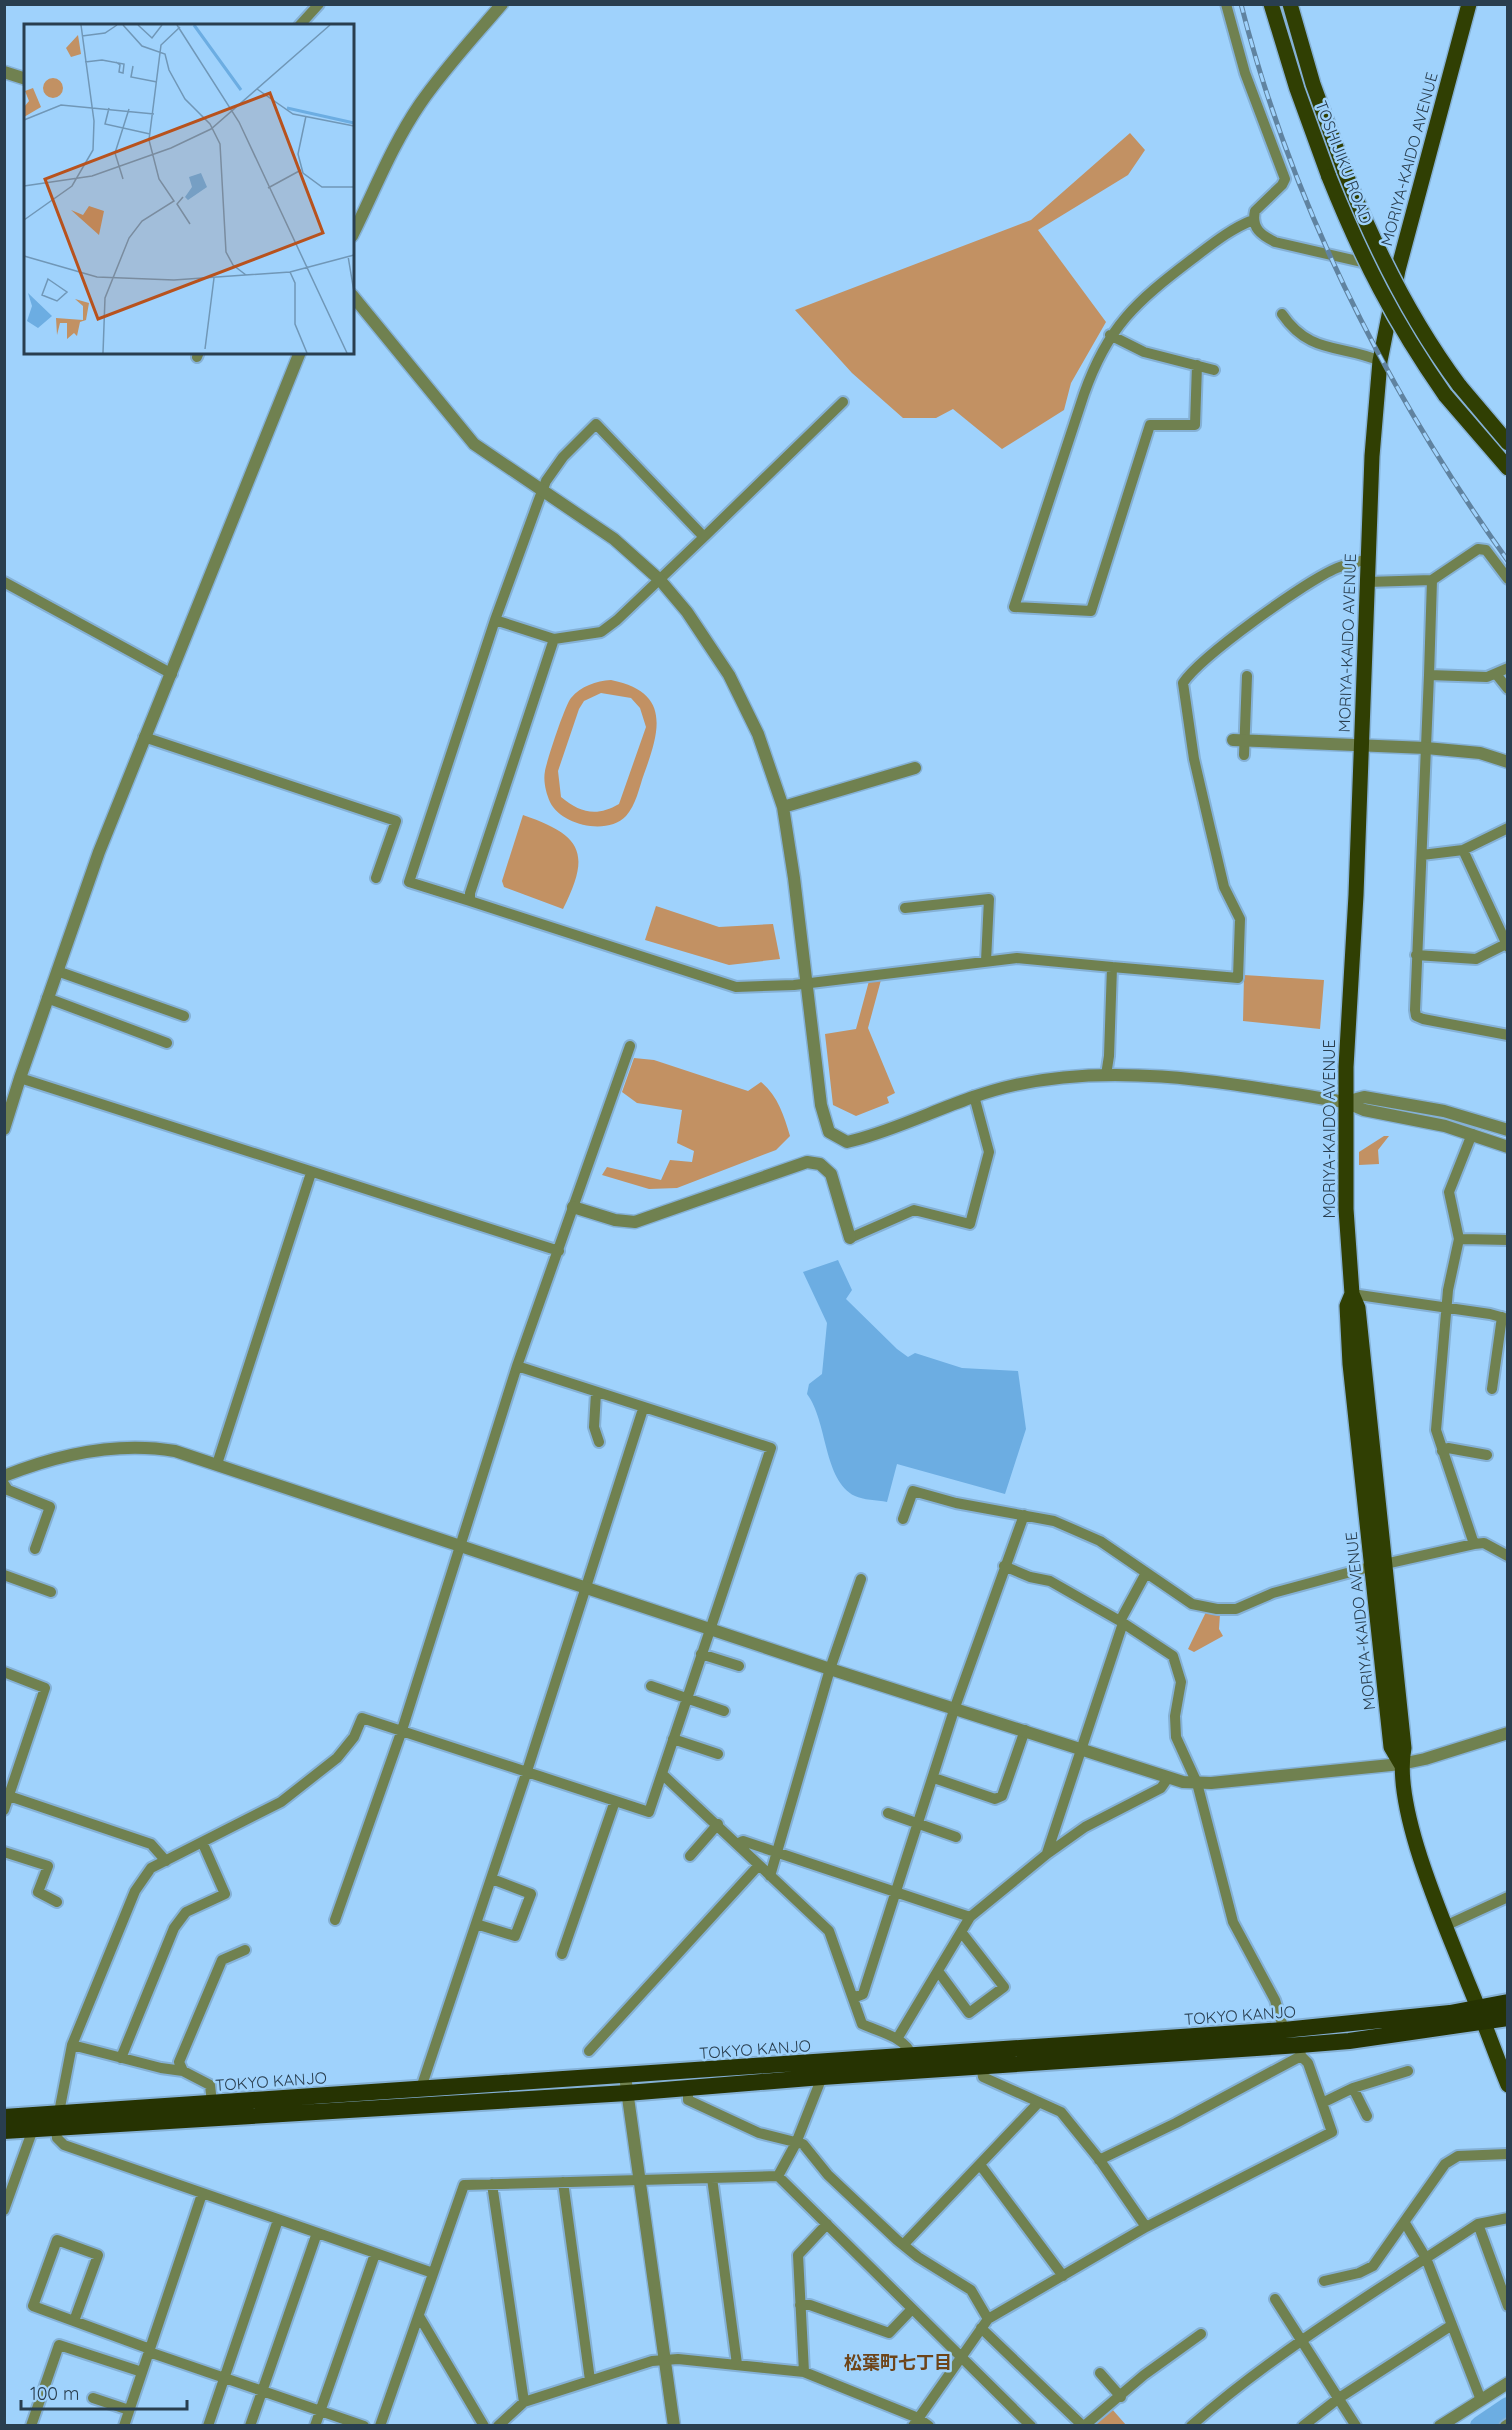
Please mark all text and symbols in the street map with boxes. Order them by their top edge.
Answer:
inset map [24,24,354,354]
street label: MORIYA-KAIDO AVENUE [1376,70,1442,248]
street label: TOSHIJIKU ROAD [1311,98,1377,226]
street label: MORIYA-KAIDO AVENUE [1334,553,1360,733]
street label: MORIYA-KAIDO AVENUE [1319,1039,1339,1219]
street label: MORIYA-KAIDO AVENUE [1341,1531,1379,1711]
street label: TOKYO KANJO [1183,2001,1297,2029]
street label: TOKYO KANJO [698,2035,812,2063]
street label: TOKYO KANJO [214,2067,328,2095]
district label: 松葉町七丁目 [844,2351,952,2374]
scale bar [21,2373,188,2411]
text: 100 m [30,2382,79,2405]

